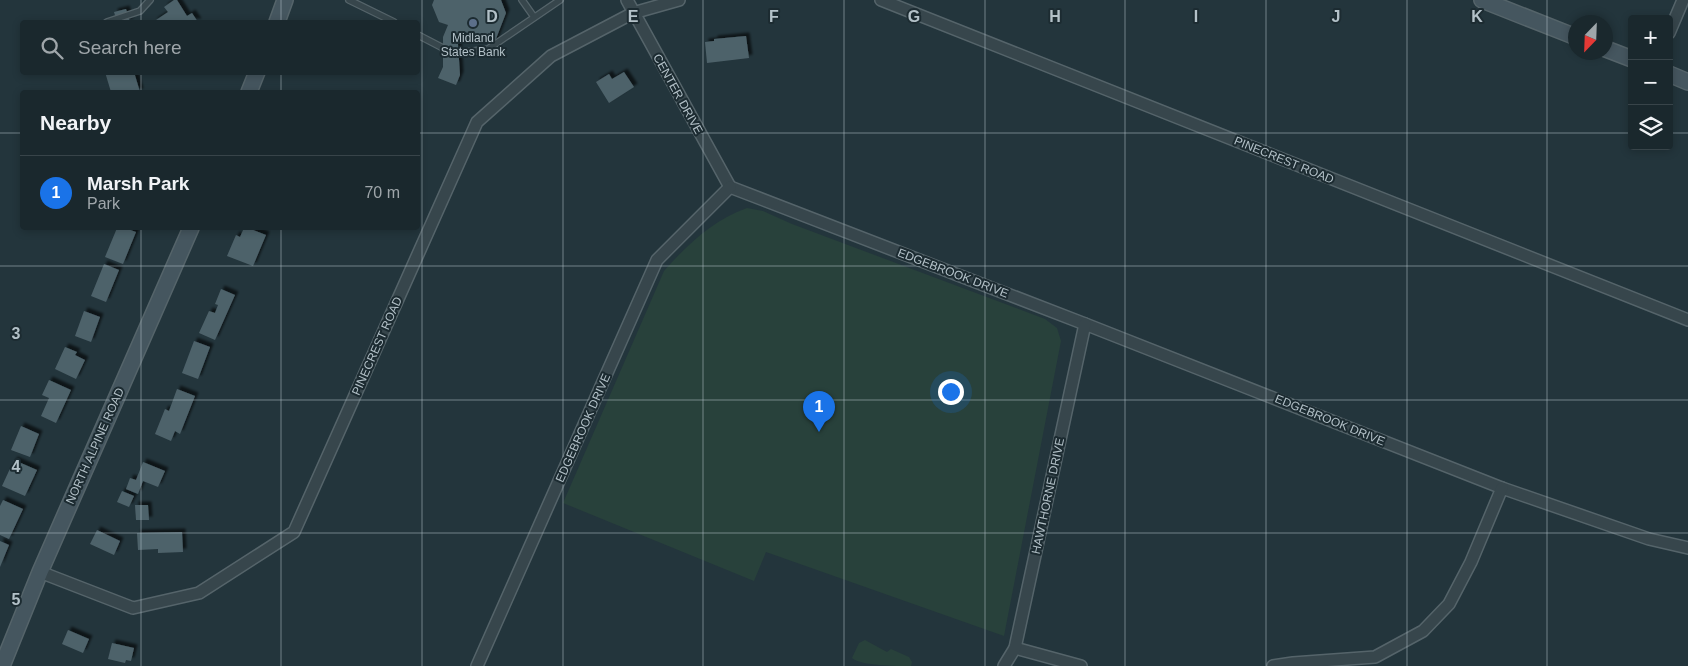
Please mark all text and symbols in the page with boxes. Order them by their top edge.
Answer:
text: D [486,8,498,25]
text: E [628,8,639,25]
text: F [769,8,779,25]
text: G [908,8,920,25]
text: H [1049,8,1061,25]
text: I [1194,8,1198,25]
text: J [1332,8,1340,25]
text: K [1471,8,1483,25]
north arrow [1568,15,1613,60]
map controls [1628,15,1673,150]
button: + [1628,15,1673,60]
marker: Midland States Bank [467,17,479,29]
search box [20,20,420,75]
place label: Midland States Bank [441,31,506,59]
icon: search [38,34,66,62]
text: Search here [78,37,182,58]
street label: CENTER DRIVE [650,52,706,136]
button: − [1628,60,1673,105]
button: layers [1628,105,1673,150]
text: Nearby [40,111,111,134]
street label: PINECREST ROAD [1232,134,1336,187]
text: Marsh Park [87,173,189,194]
text: 1 [52,184,60,201]
text: 70 m [364,184,400,201]
text: Park [87,195,120,212]
street label: EDGEBROOK DRIVE [896,245,1010,301]
street label: PINECREST ROAD [349,294,405,397]
text: 3 [12,325,21,342]
street label: EDGEBROOK DRIVE [553,372,613,484]
your location [938,379,964,405]
street label: NORTH ALPINE ROAD [63,385,127,506]
pin: 1 [803,391,835,432]
street label: EDGEBROOK DRIVE [1273,392,1387,448]
street label: HAWTHORNE DRIVE [1029,437,1067,555]
text: 4 [12,458,21,475]
text: 5 [12,591,21,608]

